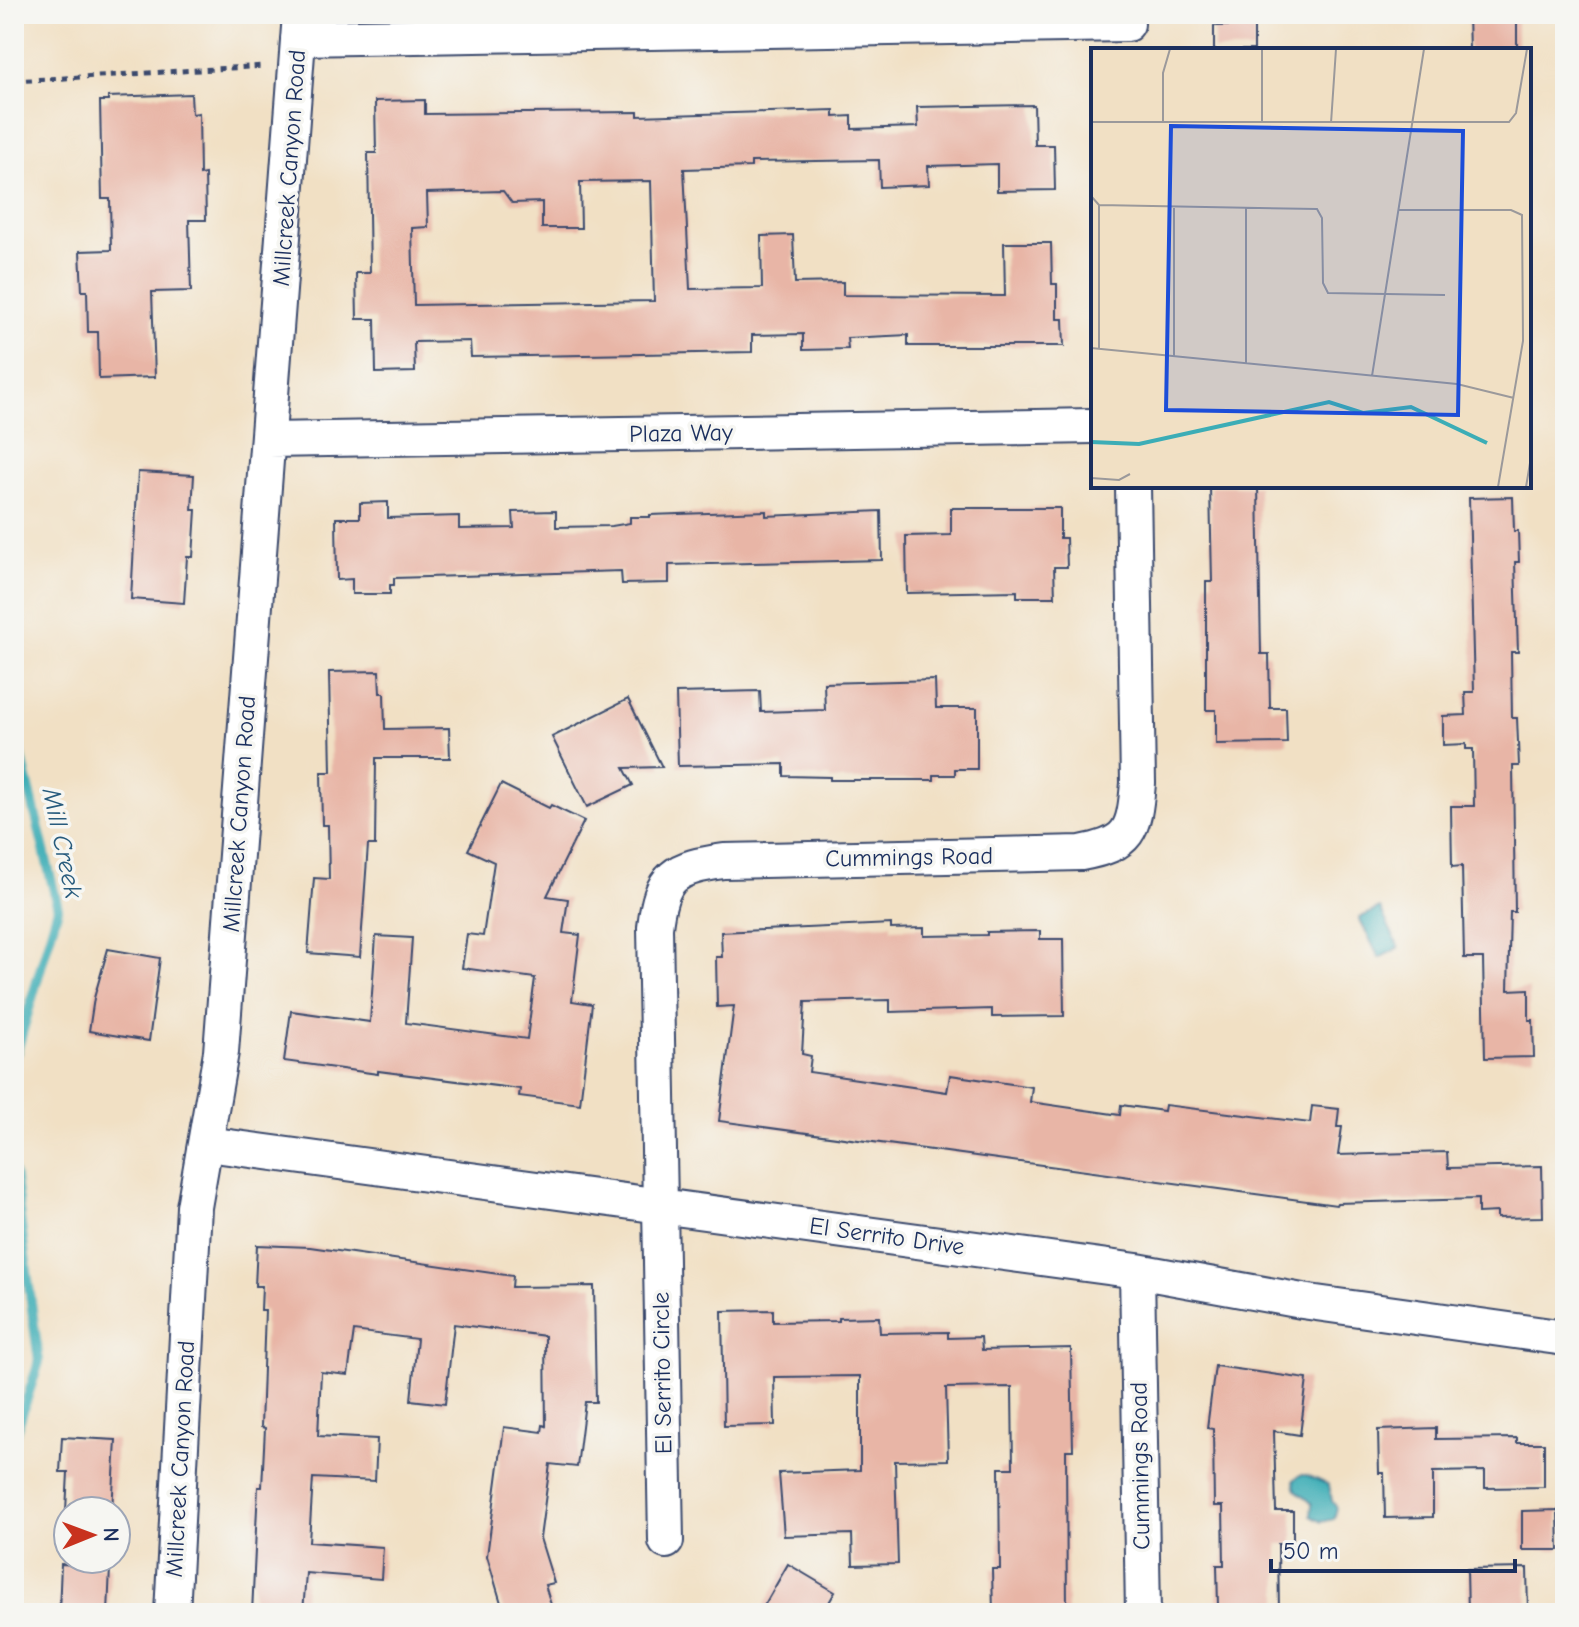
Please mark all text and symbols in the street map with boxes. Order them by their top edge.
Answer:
inset map [1091,48,1531,488]
street label: Millcreek Canyon Road [267,49,311,287]
street label: Plaza Way [629,418,733,448]
street label: Millcreek Canyon Road [217,695,261,933]
water label: Mill Creek [35,784,88,902]
street label: Cummings Road [825,842,993,872]
street label: El Serrito Drive [808,1211,966,1261]
street label: El Serrito Circle [647,1292,677,1454]
street label: Millcreek Canyon Road [160,1340,200,1578]
street label: Cummings Road [1125,1382,1155,1550]
north arrow [52,1495,132,1575]
scale bar [1271,1523,1515,1573]
text: N [98,1527,124,1542]
text: 50 m [1283,1537,1339,1565]

